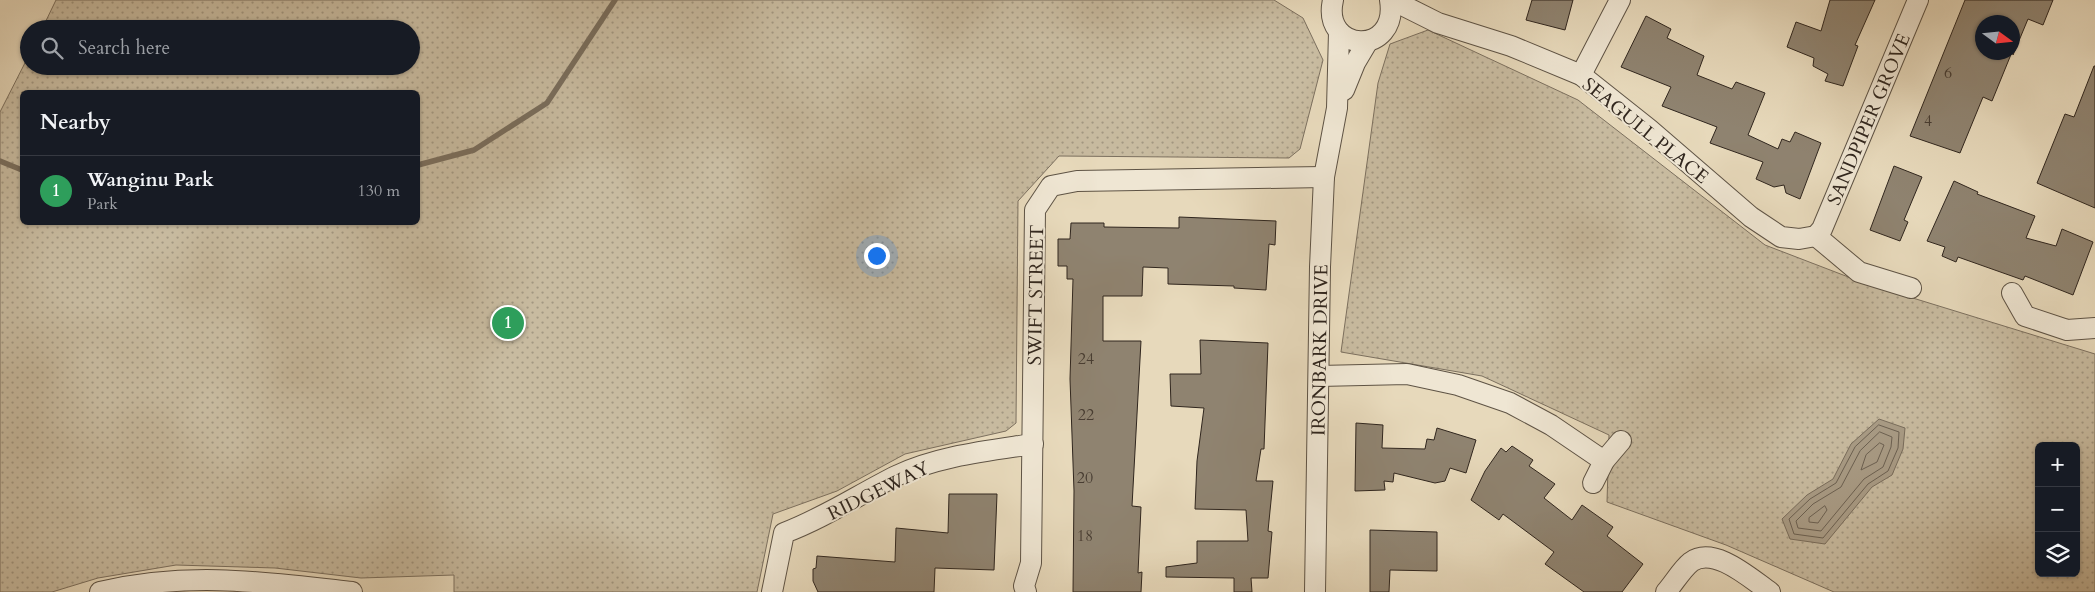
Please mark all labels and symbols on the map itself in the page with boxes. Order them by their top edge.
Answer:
north arrow [1975,15,2020,60]
street label: SANDPIPER GROVE [1821,30,1917,209]
house number: 6 [1944,62,1952,84]
street label: SEAGULL PLACE [1577,72,1714,190]
house number: 4 [1924,110,1932,132]
street label: SWIFT STREET [1022,224,1050,366]
your location [864,243,890,269]
street label: IRONBARK DRIVE [1306,264,1334,436]
pin: 1 [492,304,524,342]
house number: 24 [1078,348,1094,370]
house number: 22 [1078,404,1094,426]
street label: RIDGEWAY [823,455,935,527]
house number: 20 [1077,467,1093,489]
house number: 18 [1077,525,1093,547]

